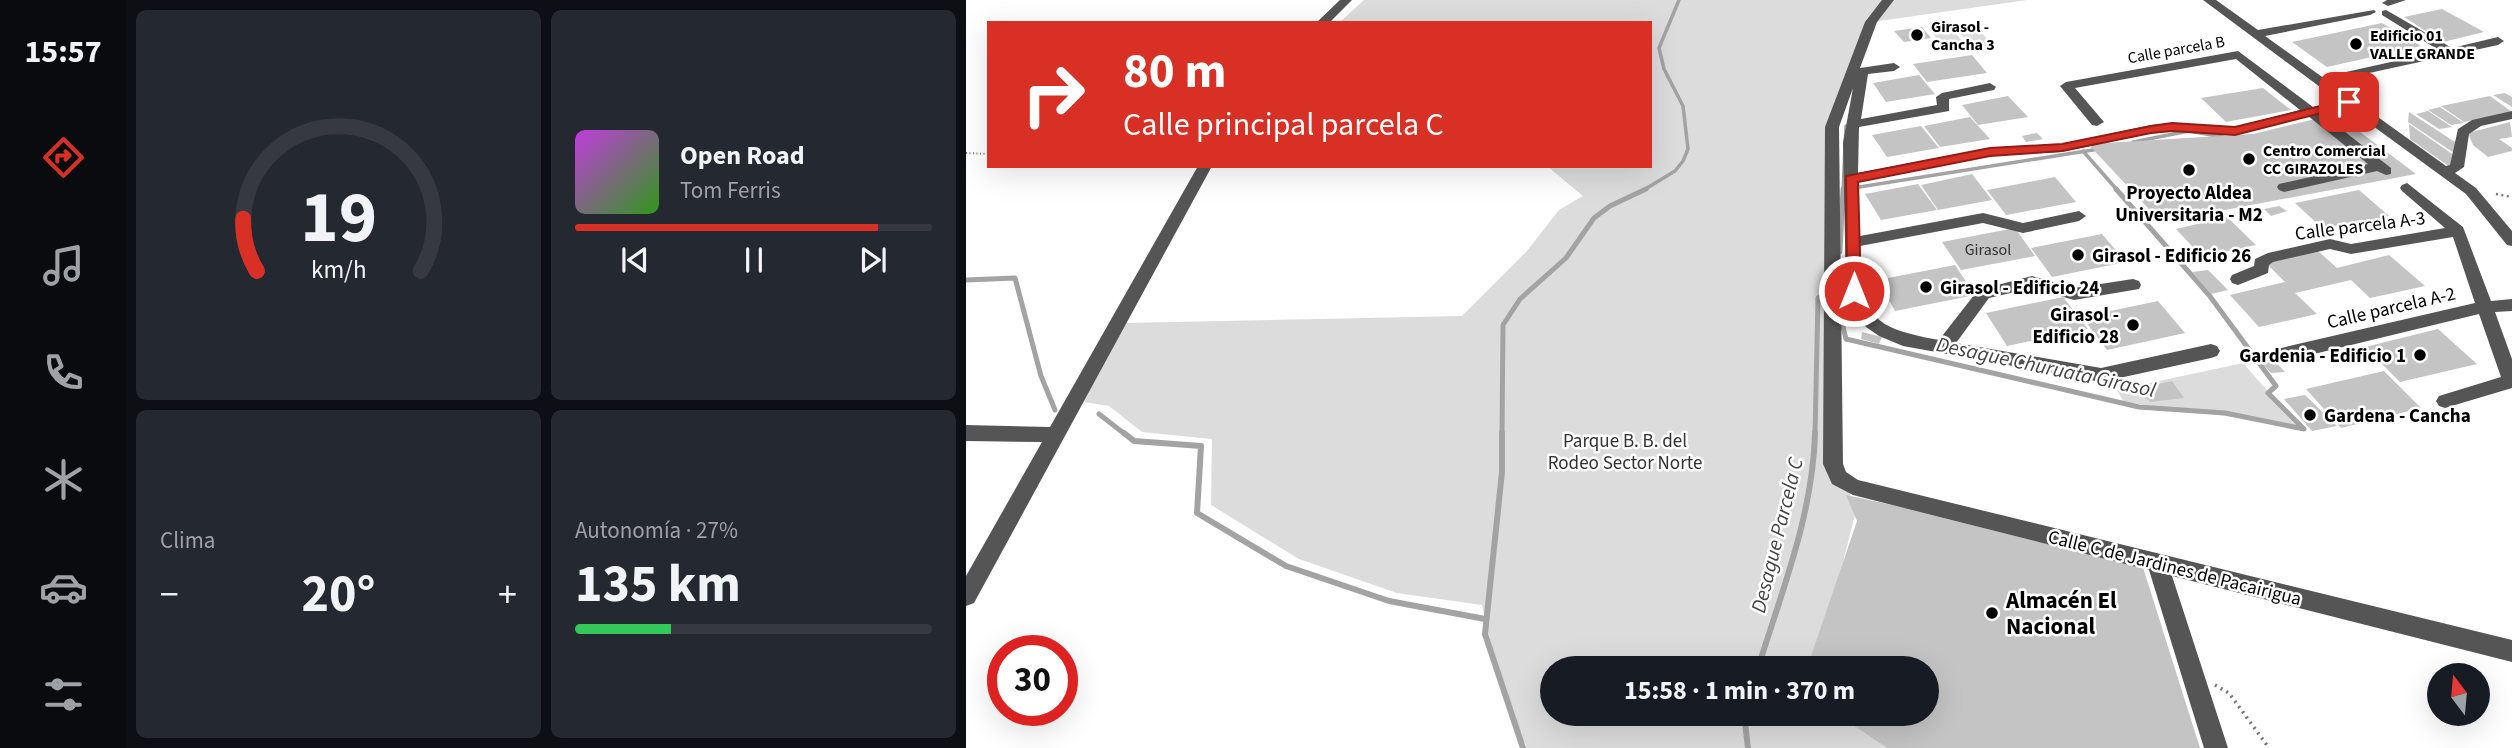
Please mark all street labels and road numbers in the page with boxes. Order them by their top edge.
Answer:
street label: Calle parcela B [2126,31,2226,69]
street label: Calle parcela A-3 [2293,205,2427,248]
street label: Calle parcela A-2 [2324,281,2458,336]
street label: Calle C de Jardines de Pacairigua [2045,524,2304,613]

